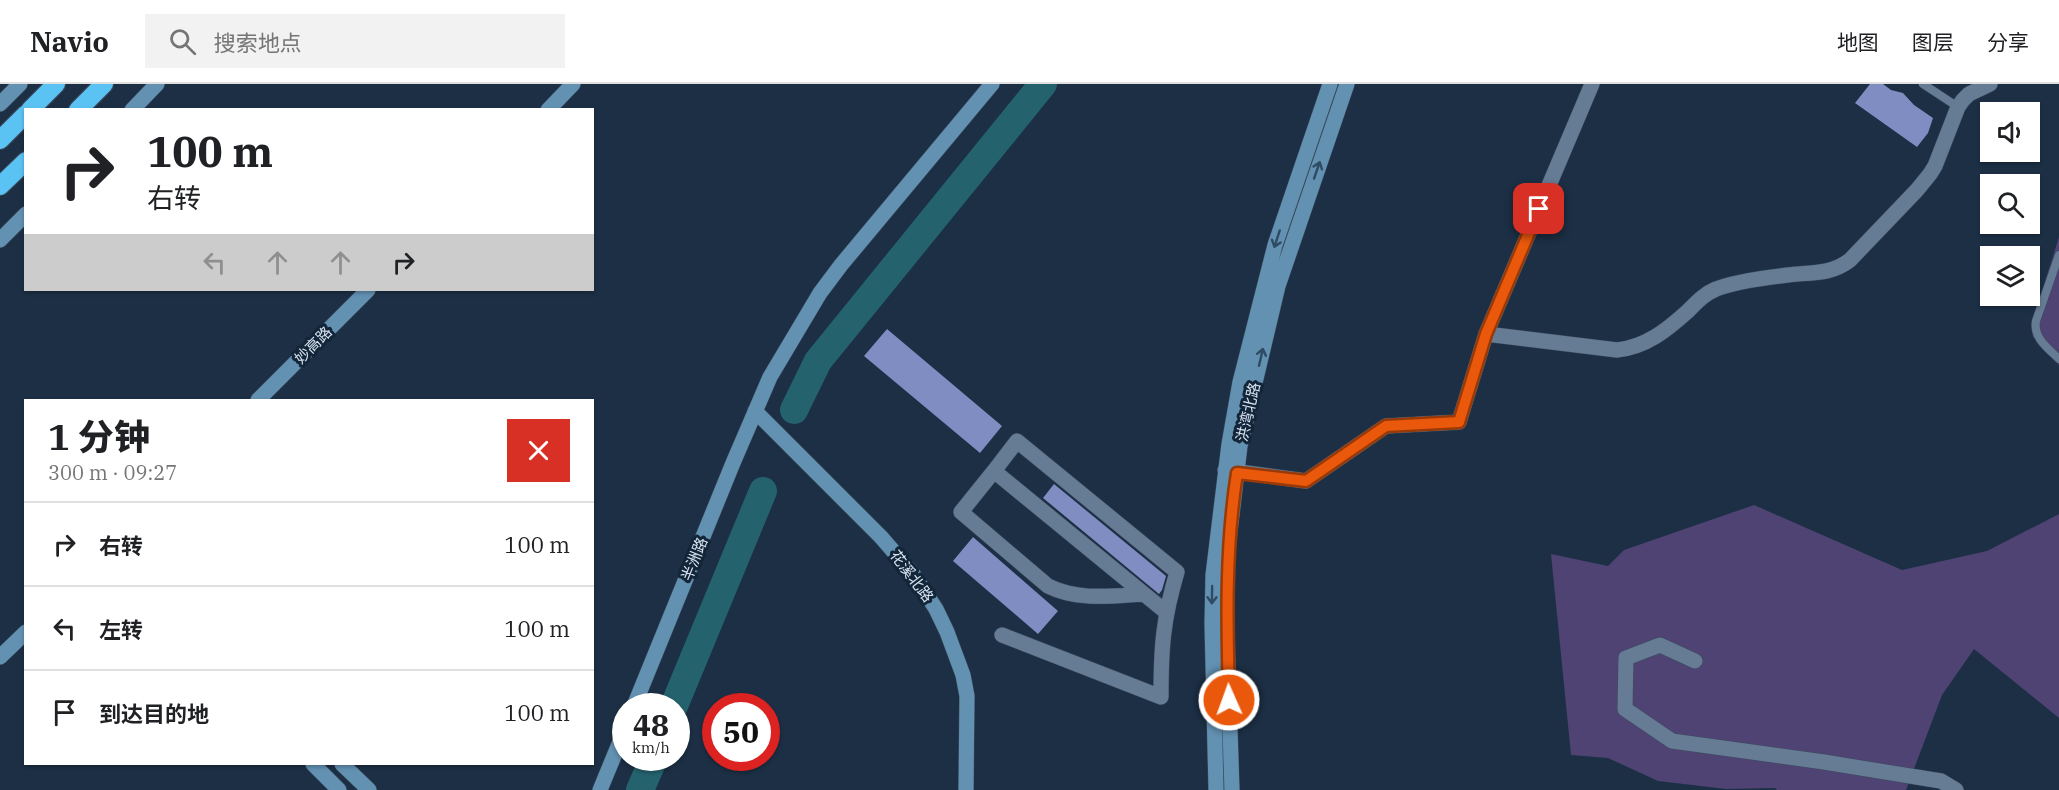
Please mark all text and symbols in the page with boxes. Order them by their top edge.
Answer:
search box [145,14,565,68]
text: Navio [30,23,109,60]
icon: search [166,25,199,58]
text: 搜索地点 [214,28,302,57]
text: 地图 [1837,28,1879,56]
text: 图层 [1912,28,1954,56]
text: 分享 [1987,28,2029,56]
map controls [1980,102,2040,306]
button: sound [1980,102,2040,162]
text: 100 m [147,124,273,179]
icon: right [48,132,126,210]
one-way arrow [1312,161,1323,180]
button: search [1980,174,2040,234]
text: 右转 [147,180,201,215]
pin [1513,183,1564,234]
icon: arrive [1522,192,1555,225]
one-way arrow [1271,229,1282,248]
icon: left [198,246,231,279]
icon: ahead [261,246,294,279]
icon: ahead [324,246,357,279]
icon: right [387,246,420,279]
button: layers [1980,246,2040,306]
street label: 妙高路 [290,322,336,368]
one-way arrow [1255,348,1267,367]
street label: 洪湾北路 [1232,381,1264,443]
text: 1 分钟 [48,413,150,460]
button: close [507,419,570,482]
text: 300 m · 09:27 [48,459,177,486]
icon: right [48,528,81,561]
text: 100 m [504,530,570,559]
text: 右转 [99,531,143,560]
street label: 半洲路 [677,535,711,583]
street label: 花溪北路 [886,546,938,606]
one-way arrow [1206,585,1218,605]
icon: left [48,612,81,645]
text: 100 m [504,614,570,643]
text: 左转 [99,615,143,644]
position arrow [1197,668,1261,732]
speed limit sign: 50 [702,693,780,771]
icon: arrive [48,696,81,729]
text: 100 m [504,698,570,727]
text: 到达目的地 [99,699,209,728]
text: 48 [633,705,669,744]
text: km/h [632,738,670,757]

